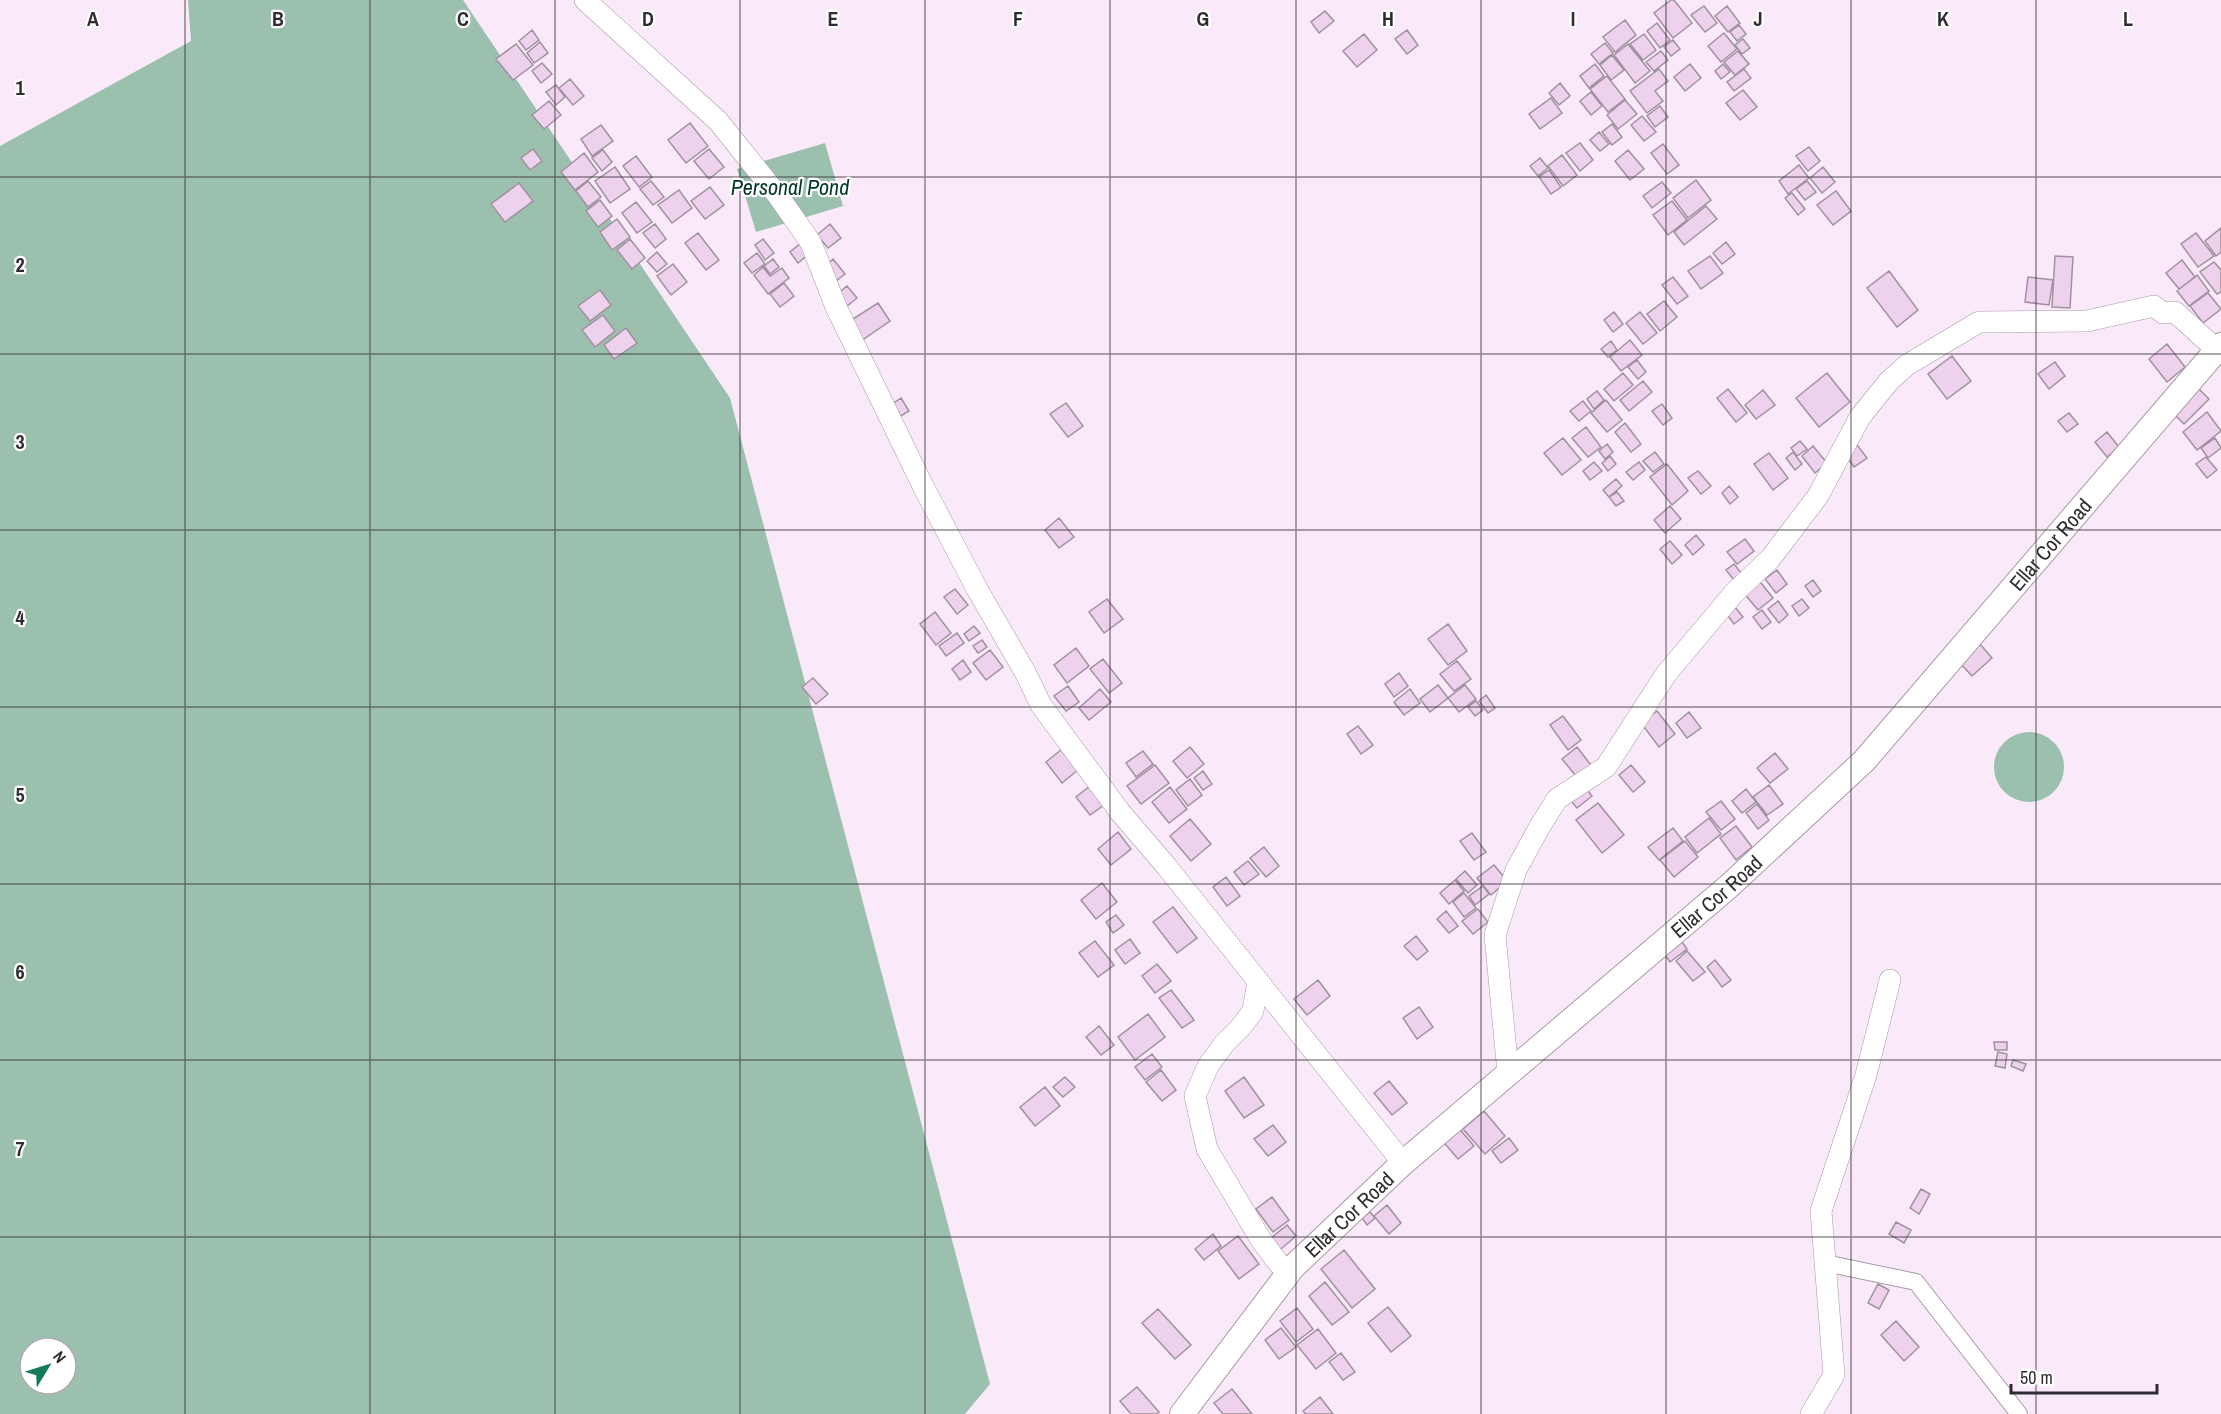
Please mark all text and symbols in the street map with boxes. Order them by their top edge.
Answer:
text: A [87,5,99,32]
text: B [272,5,284,32]
text: C [457,5,469,32]
text: D [642,5,654,32]
text: E [828,5,839,32]
text: F [1013,5,1023,32]
text: G [1197,5,1209,32]
text: H [1382,5,1394,32]
text: I [1571,5,1575,32]
text: J [1753,5,1763,32]
text: K [1937,5,1949,32]
text: L [2123,5,2133,32]
text: 1 [15,74,25,101]
water label: Personal Pond [731,172,850,202]
text: 2 [15,251,25,278]
text: 3 [15,428,25,455]
street label: Ellar Cor Road [2002,492,2098,597]
text: 4 [15,604,25,631]
text: 5 [15,781,25,808]
street label: Ellar Cor Road [1664,848,1768,944]
text: 6 [15,958,25,985]
text: 7 [15,1135,25,1162]
street label: Ellar Cor Road [1298,1165,1400,1264]
north arrow [18,1336,78,1396]
text: N [48,1346,71,1367]
scale bar [2011,1357,2156,1395]
text: 50 m [2020,1365,2053,1390]

